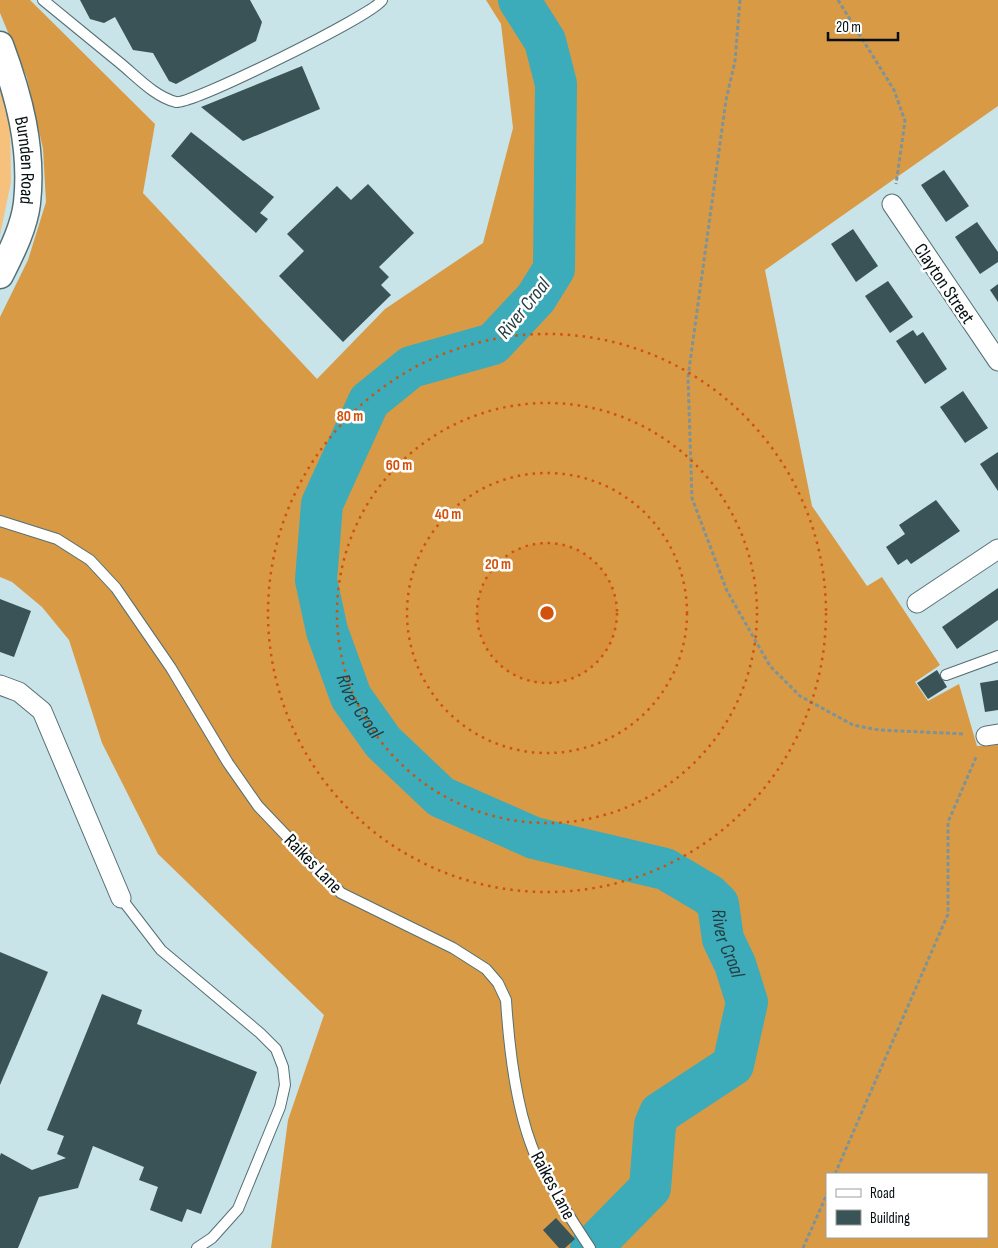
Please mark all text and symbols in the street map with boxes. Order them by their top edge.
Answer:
scale bar [828,10,898,42]
text: 20 m [836,18,861,37]
street label: Burnden Road [9,115,38,205]
street label: Clayton Street [908,239,979,329]
water label: River Croal [492,272,556,344]
text: 80 m [337,407,363,426]
text: 60 m [386,456,412,475]
text: 40 m [435,505,461,524]
text: 20 m [485,555,511,574]
centre of rings [538,604,556,622]
water label: River Croal [331,671,388,744]
street label: Raikes Lane [279,829,347,899]
water label: River Croal [706,907,750,982]
street label: Raikes Lane [525,1148,580,1224]
legend [826,1173,988,1238]
text: Road [870,1184,895,1203]
text: Building [870,1209,910,1228]

